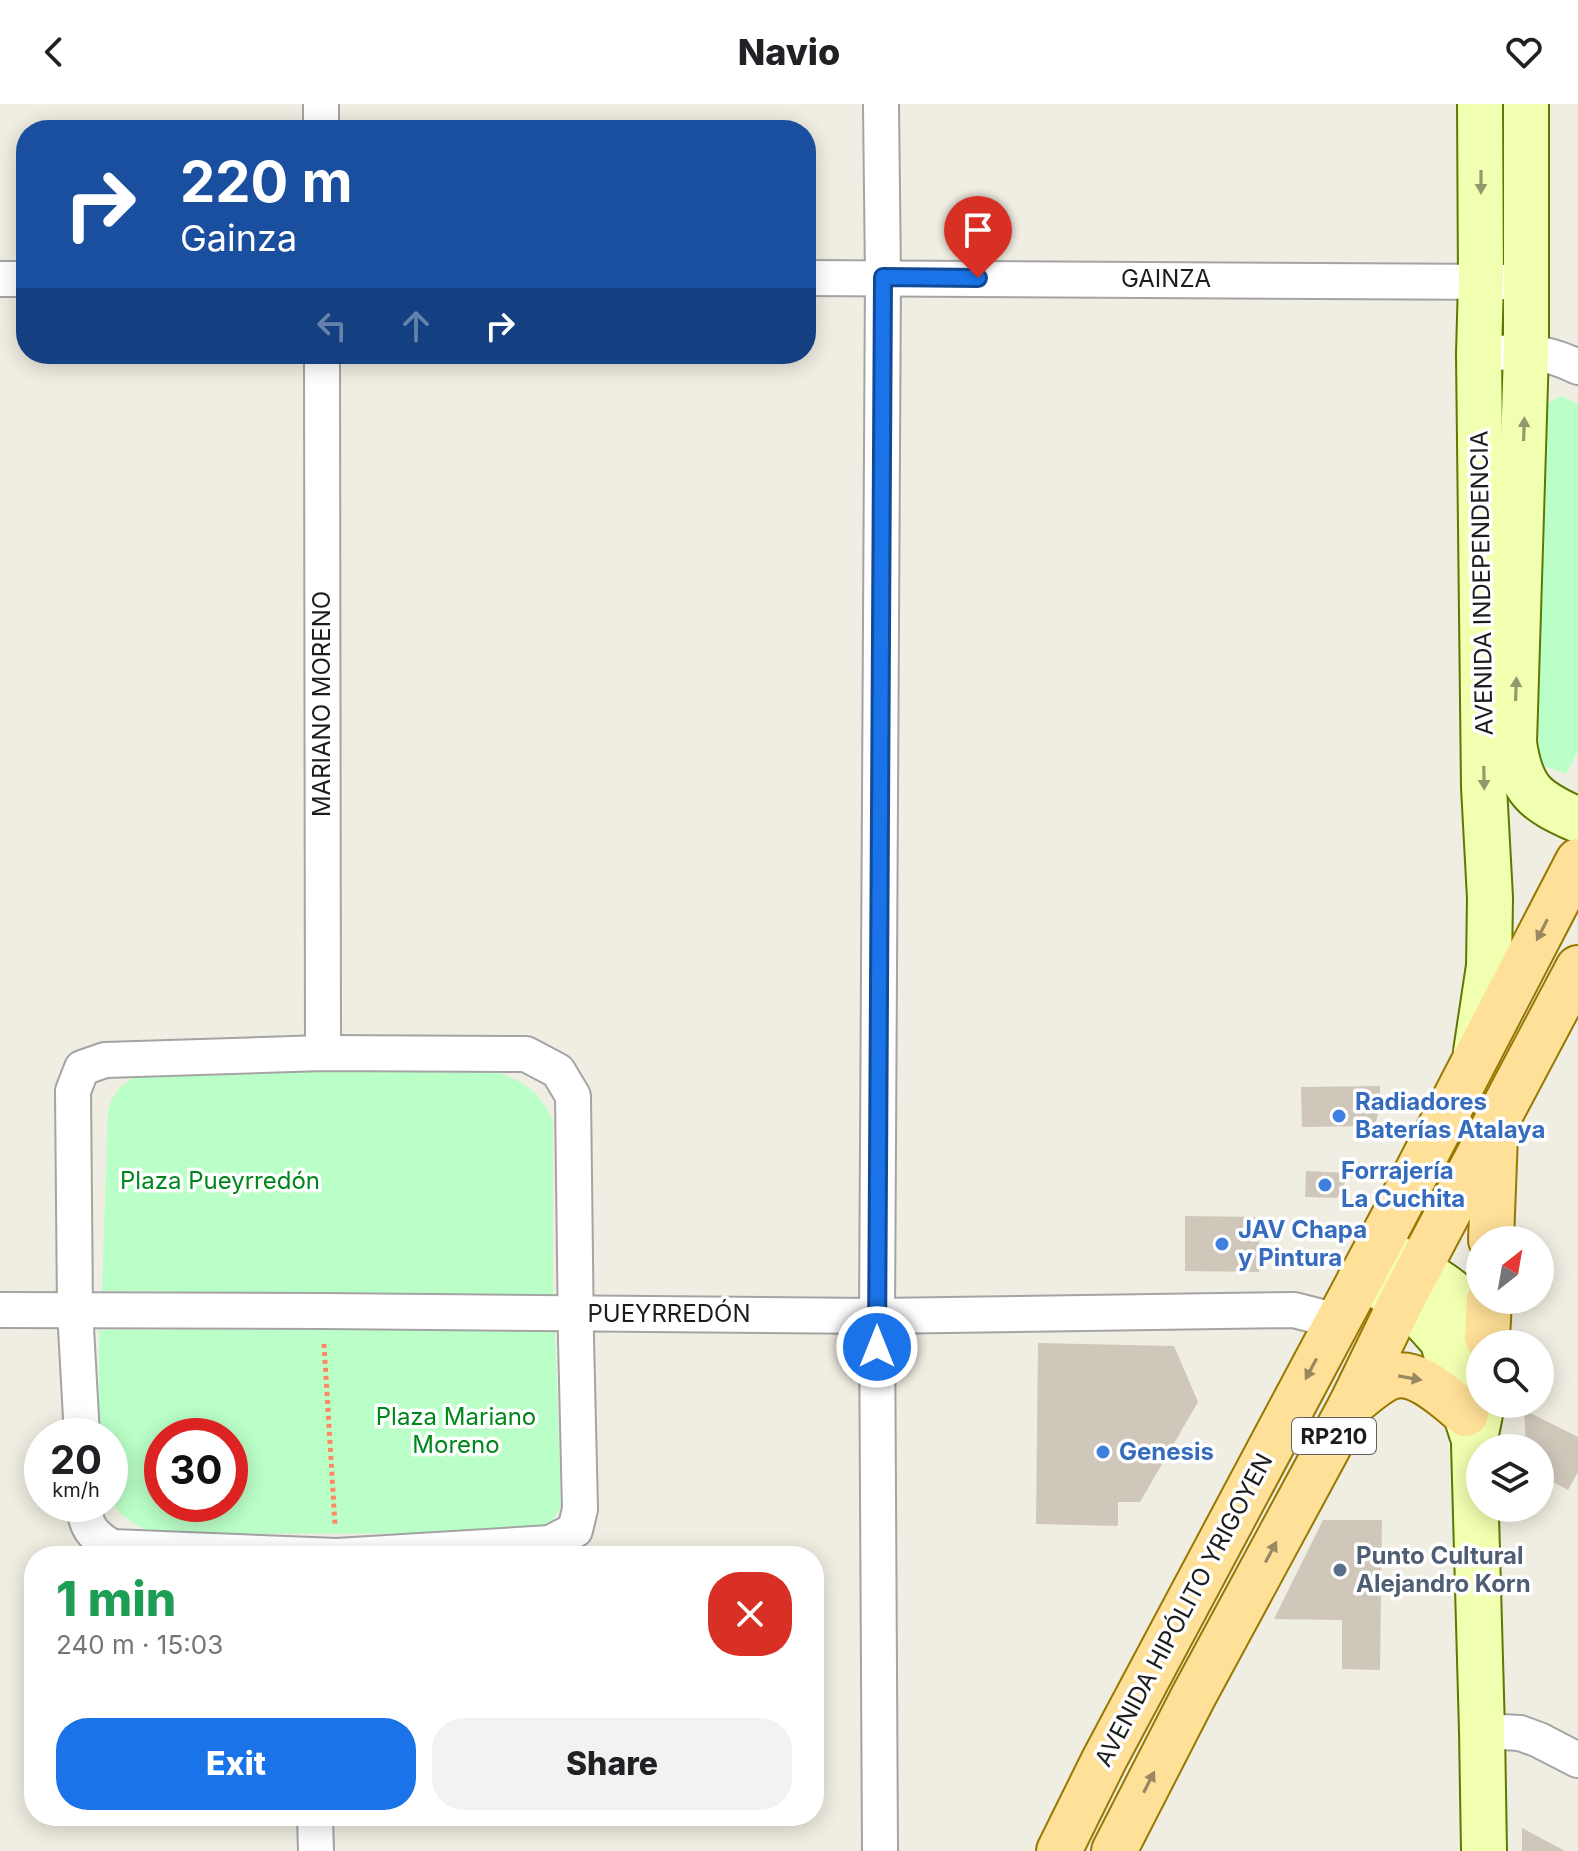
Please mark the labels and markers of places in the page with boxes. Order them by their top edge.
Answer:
pin [944,196,1012,278]
place label: Radiadores Baterías Atalaya [1355,1087,1545,1144]
marker: Radiadores Baterías Atalaya [1330,1107,1348,1125]
place label: Forrajería La Cuchita [1341,1156,1465,1213]
marker: Forrajería La Cuchita [1316,1176,1334,1194]
place label: JAV Chapa y Pintura [1238,1215,1367,1272]
marker: JAV Chapa y Pintura [1213,1235,1231,1253]
place label: Genesis [1119,1437,1214,1466]
marker: Genesis [1094,1443,1112,1461]
place label: Punto Cultural Alejandro Korn [1356,1541,1531,1598]
marker: Punto Cultural Alejandro Korn [1331,1561,1349,1579]

